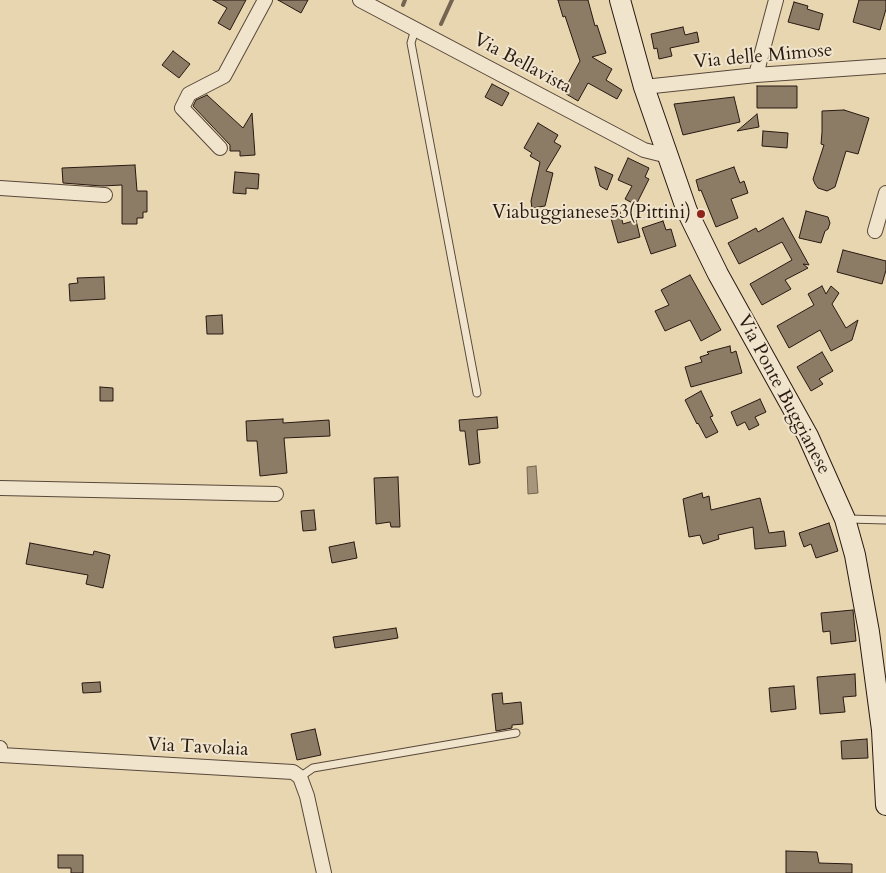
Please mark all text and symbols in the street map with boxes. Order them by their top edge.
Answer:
street label: Via Bellavista [469,29,575,99]
street label: Via delle Mimose [693,40,833,74]
place label: Viabuggianese53(Pittini) [492,203,691,225]
marker: Viabuggianese53(Pittini) [695,208,707,220]
street label: Via Ponte Buggianese [731,311,835,479]
street label: Via Tavolaia [147,734,249,762]

